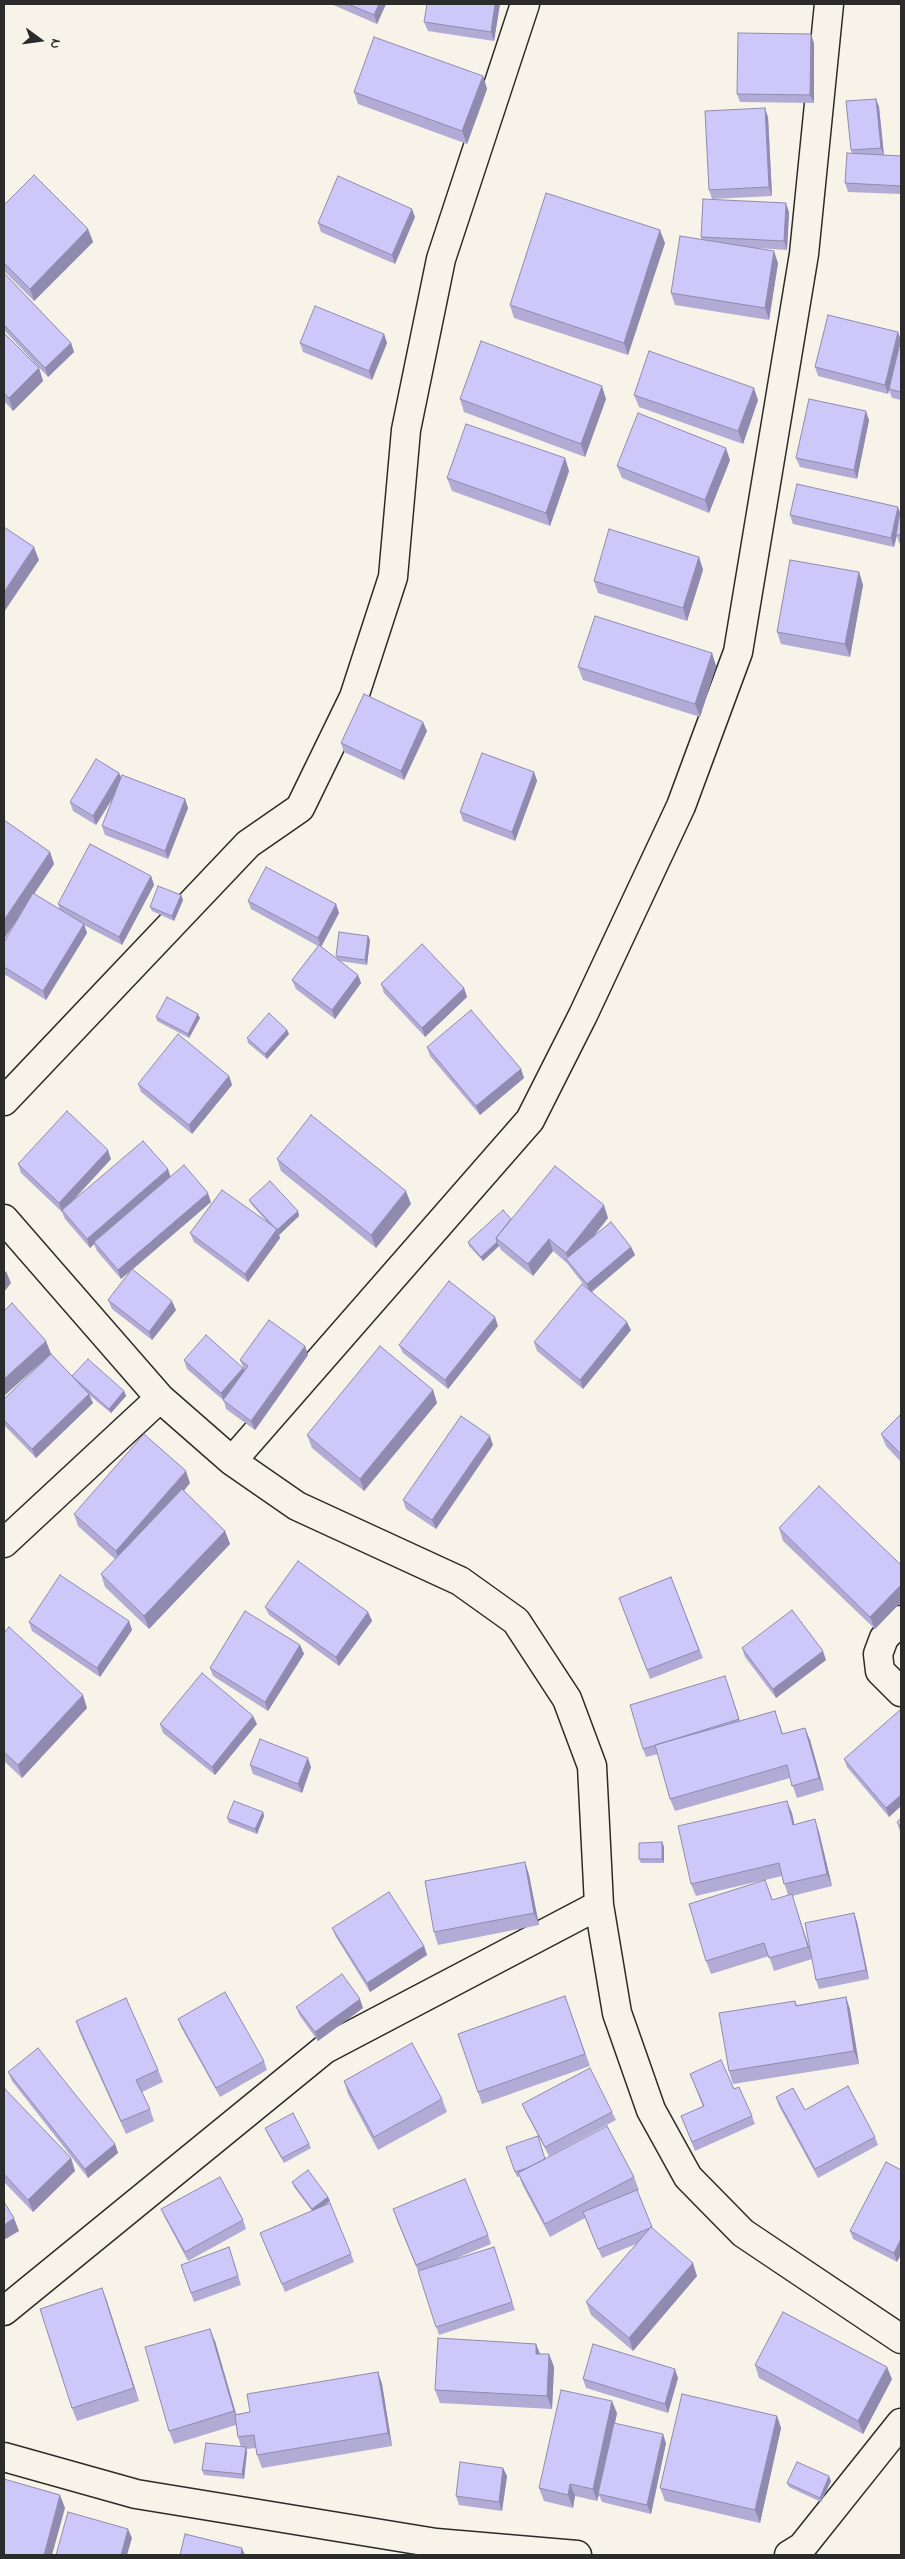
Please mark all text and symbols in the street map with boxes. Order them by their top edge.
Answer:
north arrow [15,15,65,65]
text: N [44,37,66,51]

